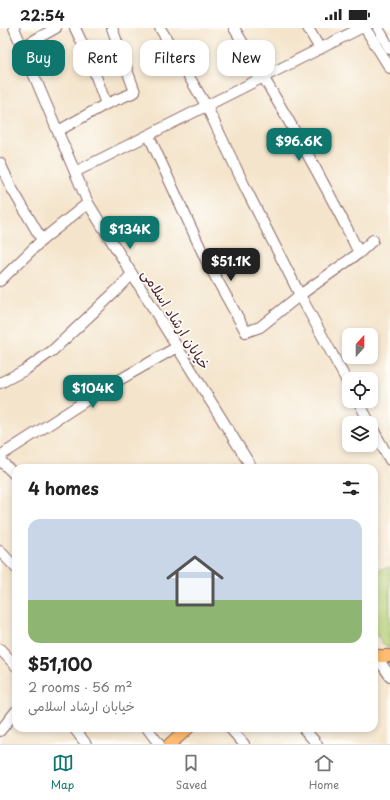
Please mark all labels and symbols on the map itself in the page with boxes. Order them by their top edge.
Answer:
pin: $96.6K [266,128,332,162]
pin: $134K [102,216,158,250]
pin: $51.1K [198,248,264,282]
street label: خیابان ارشاد اسلامی [137,265,215,373]
north arrow [342,328,378,364]
pin: $104K [65,375,121,409]

